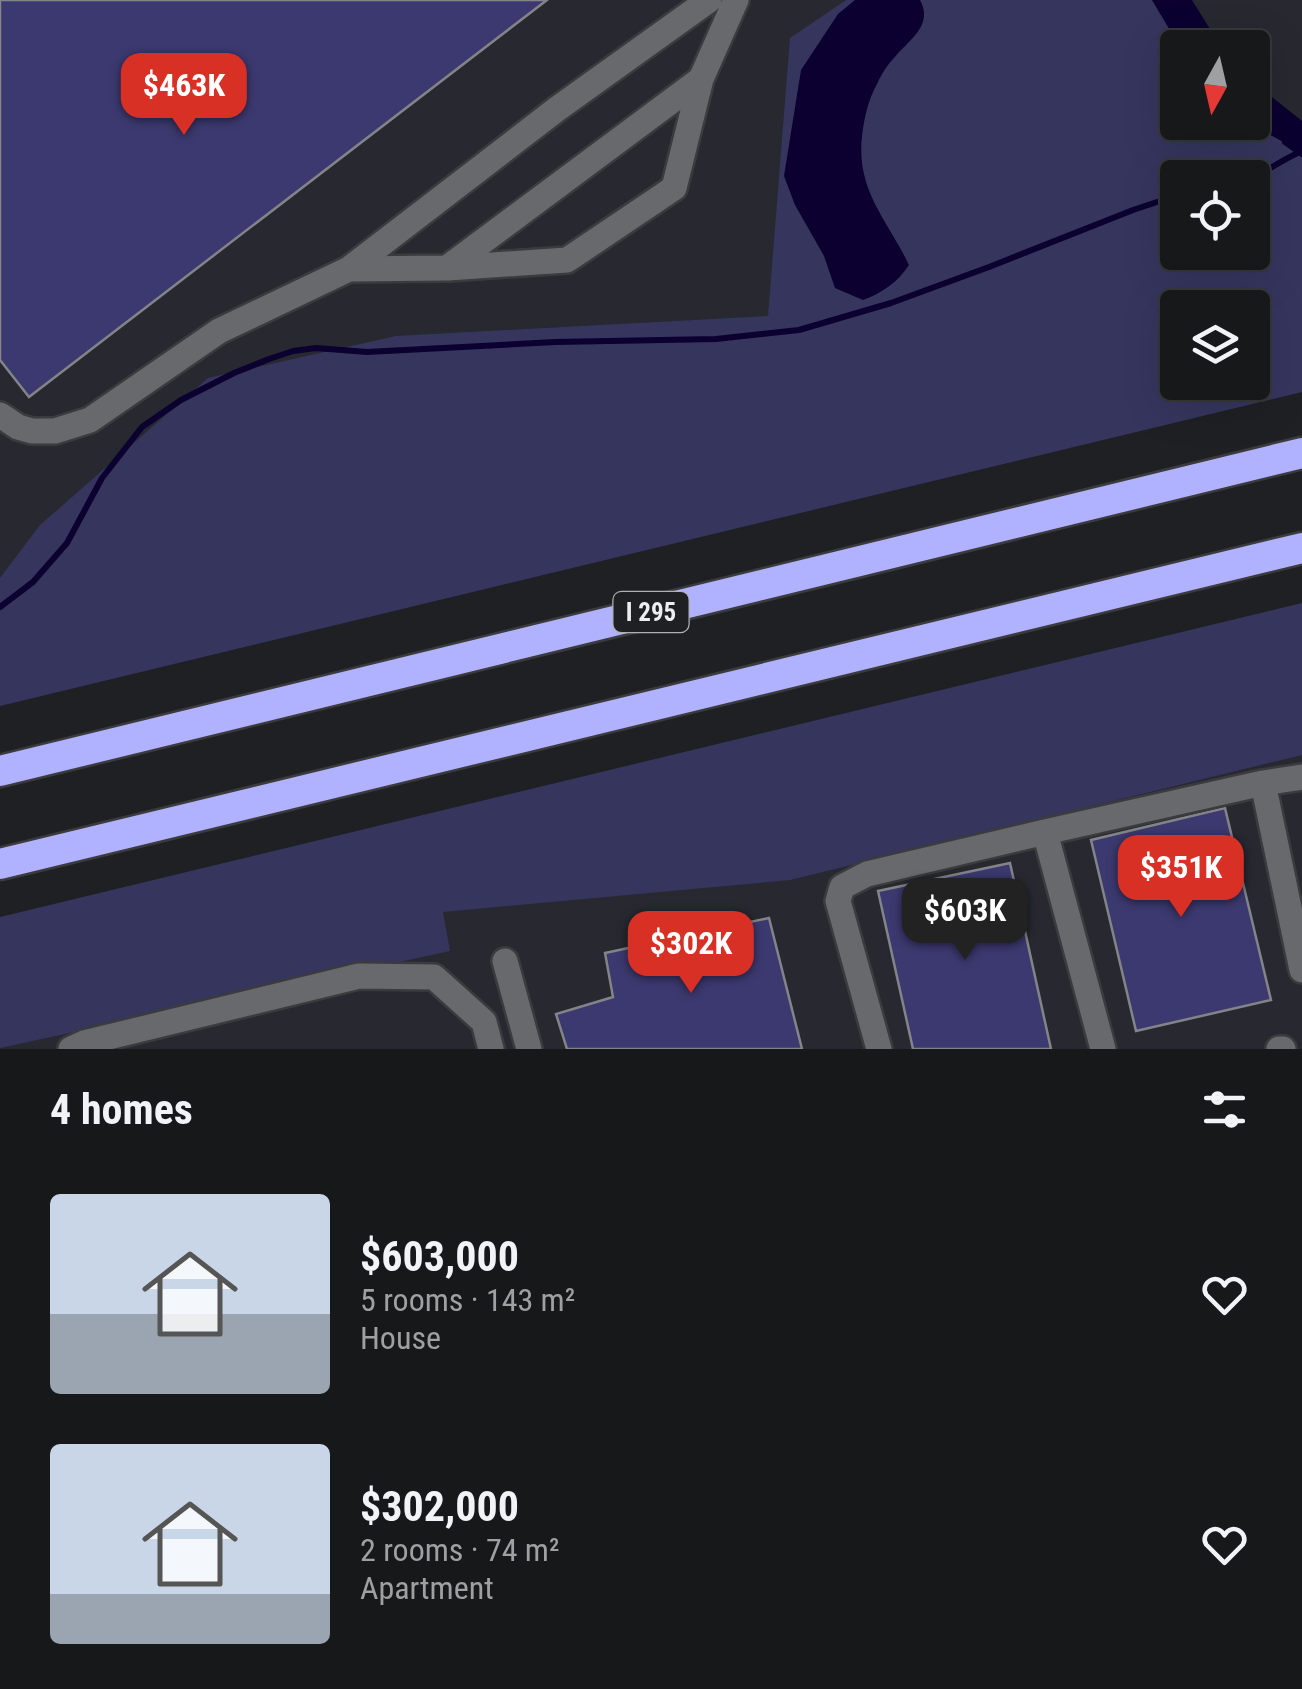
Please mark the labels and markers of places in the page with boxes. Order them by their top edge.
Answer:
pin: $463K [114,53,254,138]
pin: $351K [1111,835,1251,920]
pin: $603K [895,878,1035,963]
pin: $302K [621,911,761,996]

